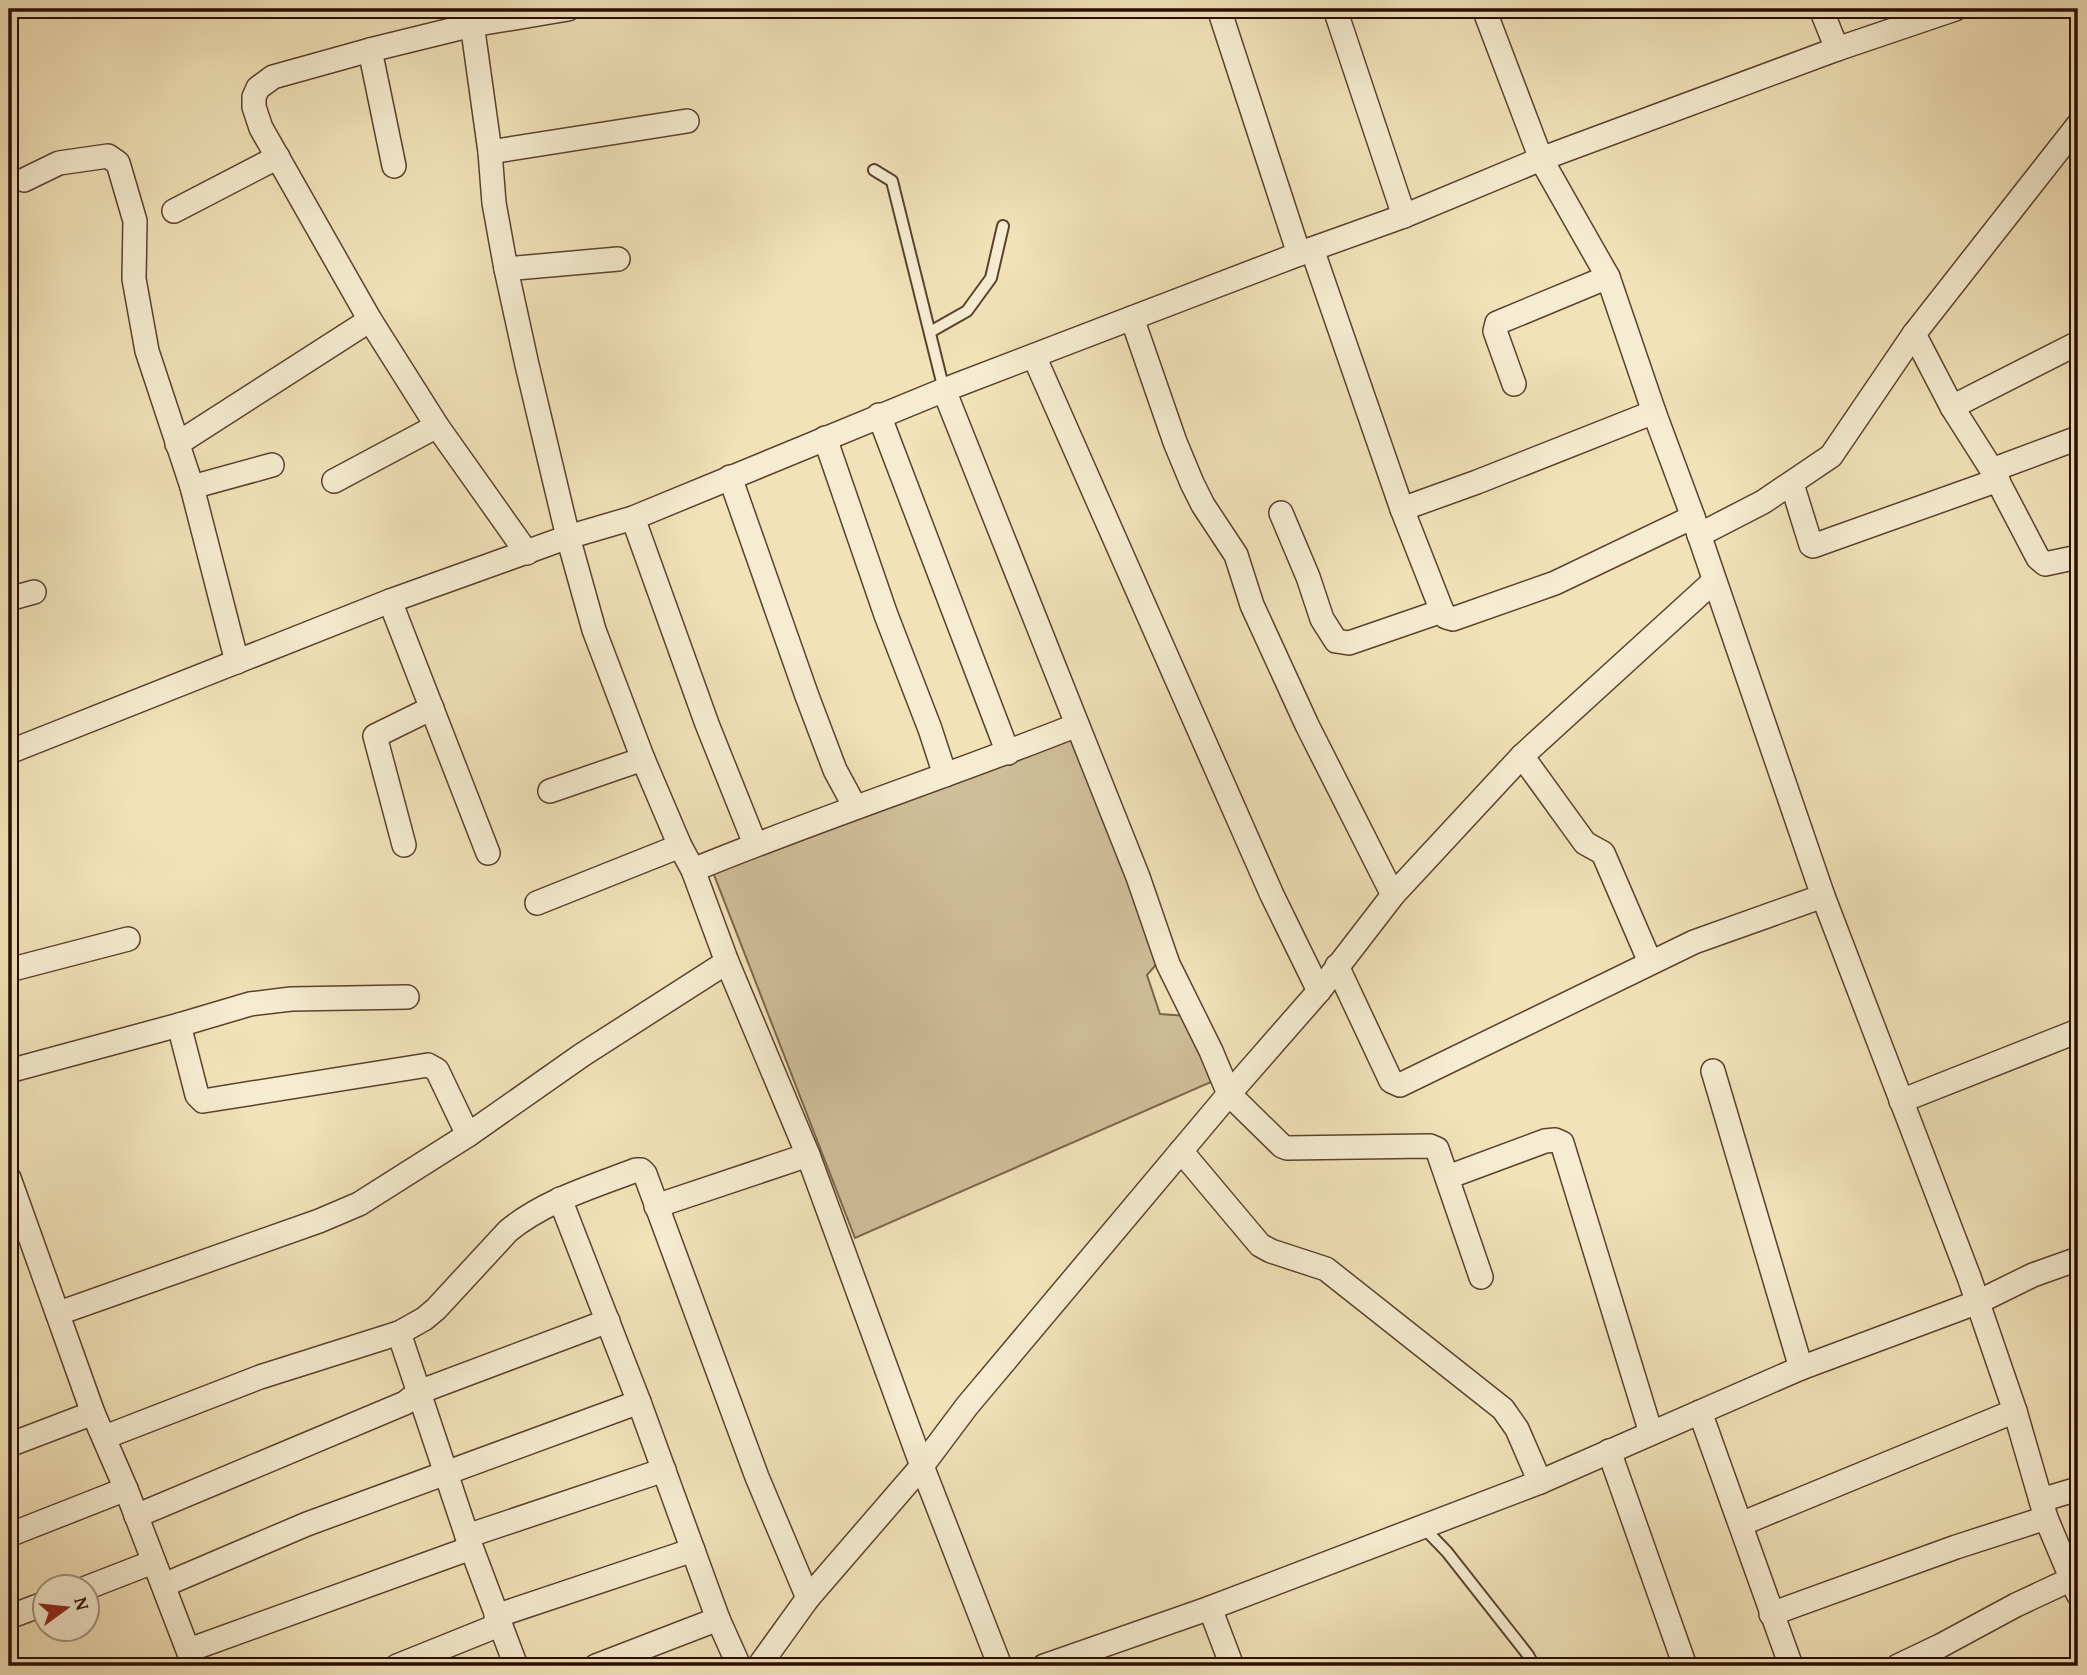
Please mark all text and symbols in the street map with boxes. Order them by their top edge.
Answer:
north arrow [32,1574,102,1644]
text: N [67,1594,98,1614]

